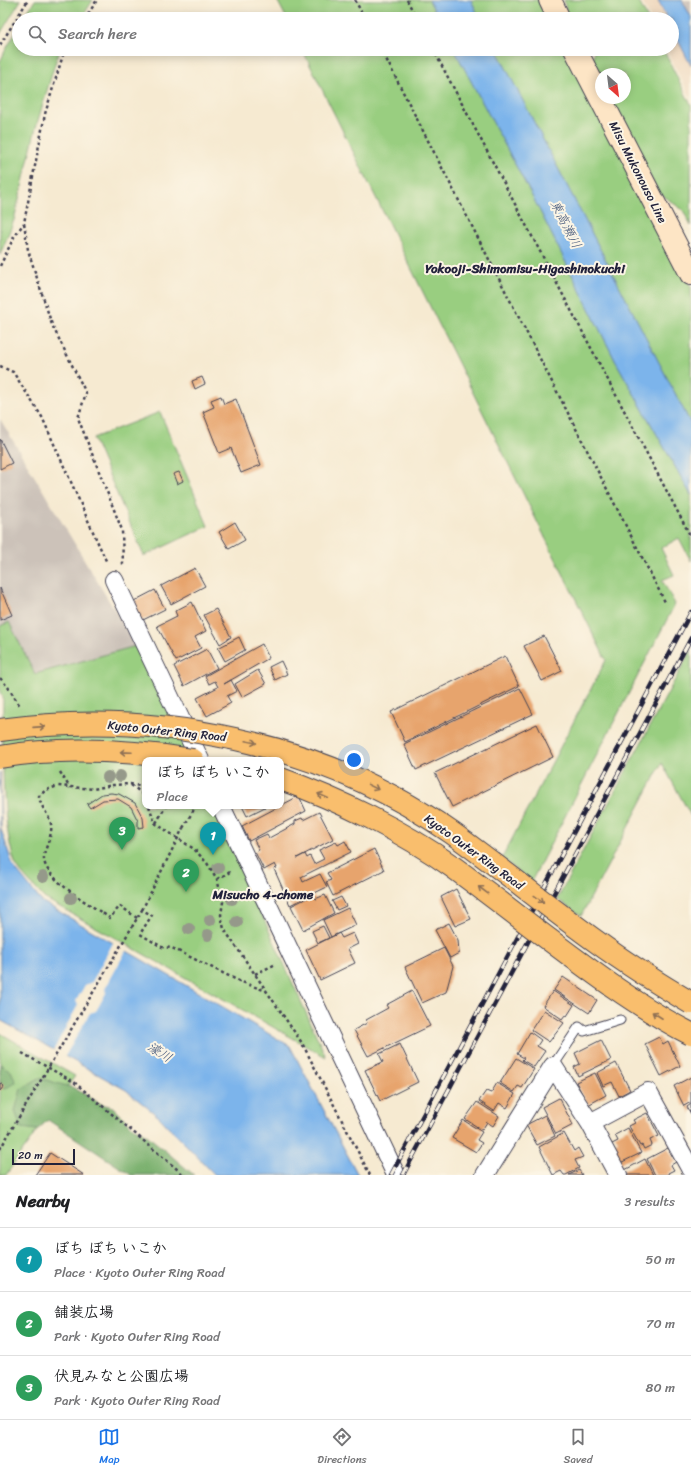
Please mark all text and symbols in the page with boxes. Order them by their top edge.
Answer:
search box [12,12,679,56]
text: Search here [58,21,137,47]
icon: search [26,23,48,45]
north arrow [595,68,631,104]
street label: Misu Mukonouso Line [603,117,673,227]
water label: 東高瀬川 [544,196,588,252]
district label: Yokooji-Shimomisu-Higashinokuchi [425,257,626,280]
street label: Kyoto Outer Ring Road [107,714,229,748]
one-way arrow [32,724,45,731]
one-way arrow [245,738,258,746]
one-way arrow [120,748,133,756]
your location [344,750,364,770]
popup [142,757,284,809]
text: ぼち ぼち いこか [157,759,269,785]
one-way arrow [367,784,379,791]
text: Place [157,785,188,808]
one-way arrow [318,792,330,799]
street label: Kyoto Outer Ring Road [419,808,530,897]
pin: 3 [109,817,135,850]
pin: 1 [200,822,226,855]
pin: 2 [173,859,199,892]
district label: Misucho 4-chome [212,883,314,906]
one-way arrow [478,886,489,894]
one-way arrow [533,894,544,903]
one-way arrow [652,1011,663,1019]
water label: 濠川 [143,1035,177,1069]
text: 20 m [18,1146,43,1165]
scale bar [12,1147,75,1166]
text: Nearby [16,1186,70,1216]
text: 3 results [624,1190,675,1213]
text: ぼち ぼち いこか [54,1235,167,1261]
text: 1 [26,1248,32,1271]
text: 50 m [645,1248,675,1271]
text: Place · Kyoto Outer Ring Road [54,1261,225,1284]
text: 舗装広場 [54,1299,114,1325]
text: 2 [25,1312,33,1335]
text: 70 m [646,1312,675,1335]
text: Park · Kyoto Outer Ring Road [54,1325,220,1348]
text: 伏見みなと公園広場 [54,1363,189,1389]
text: 3 [25,1376,33,1399]
text: 80 m [646,1376,675,1399]
text: Park · Kyoto Outer Ring Road [54,1389,220,1412]
tab: Map [98,1426,120,1469]
tab: Directions [317,1426,367,1469]
tab: Saved [564,1426,593,1469]

